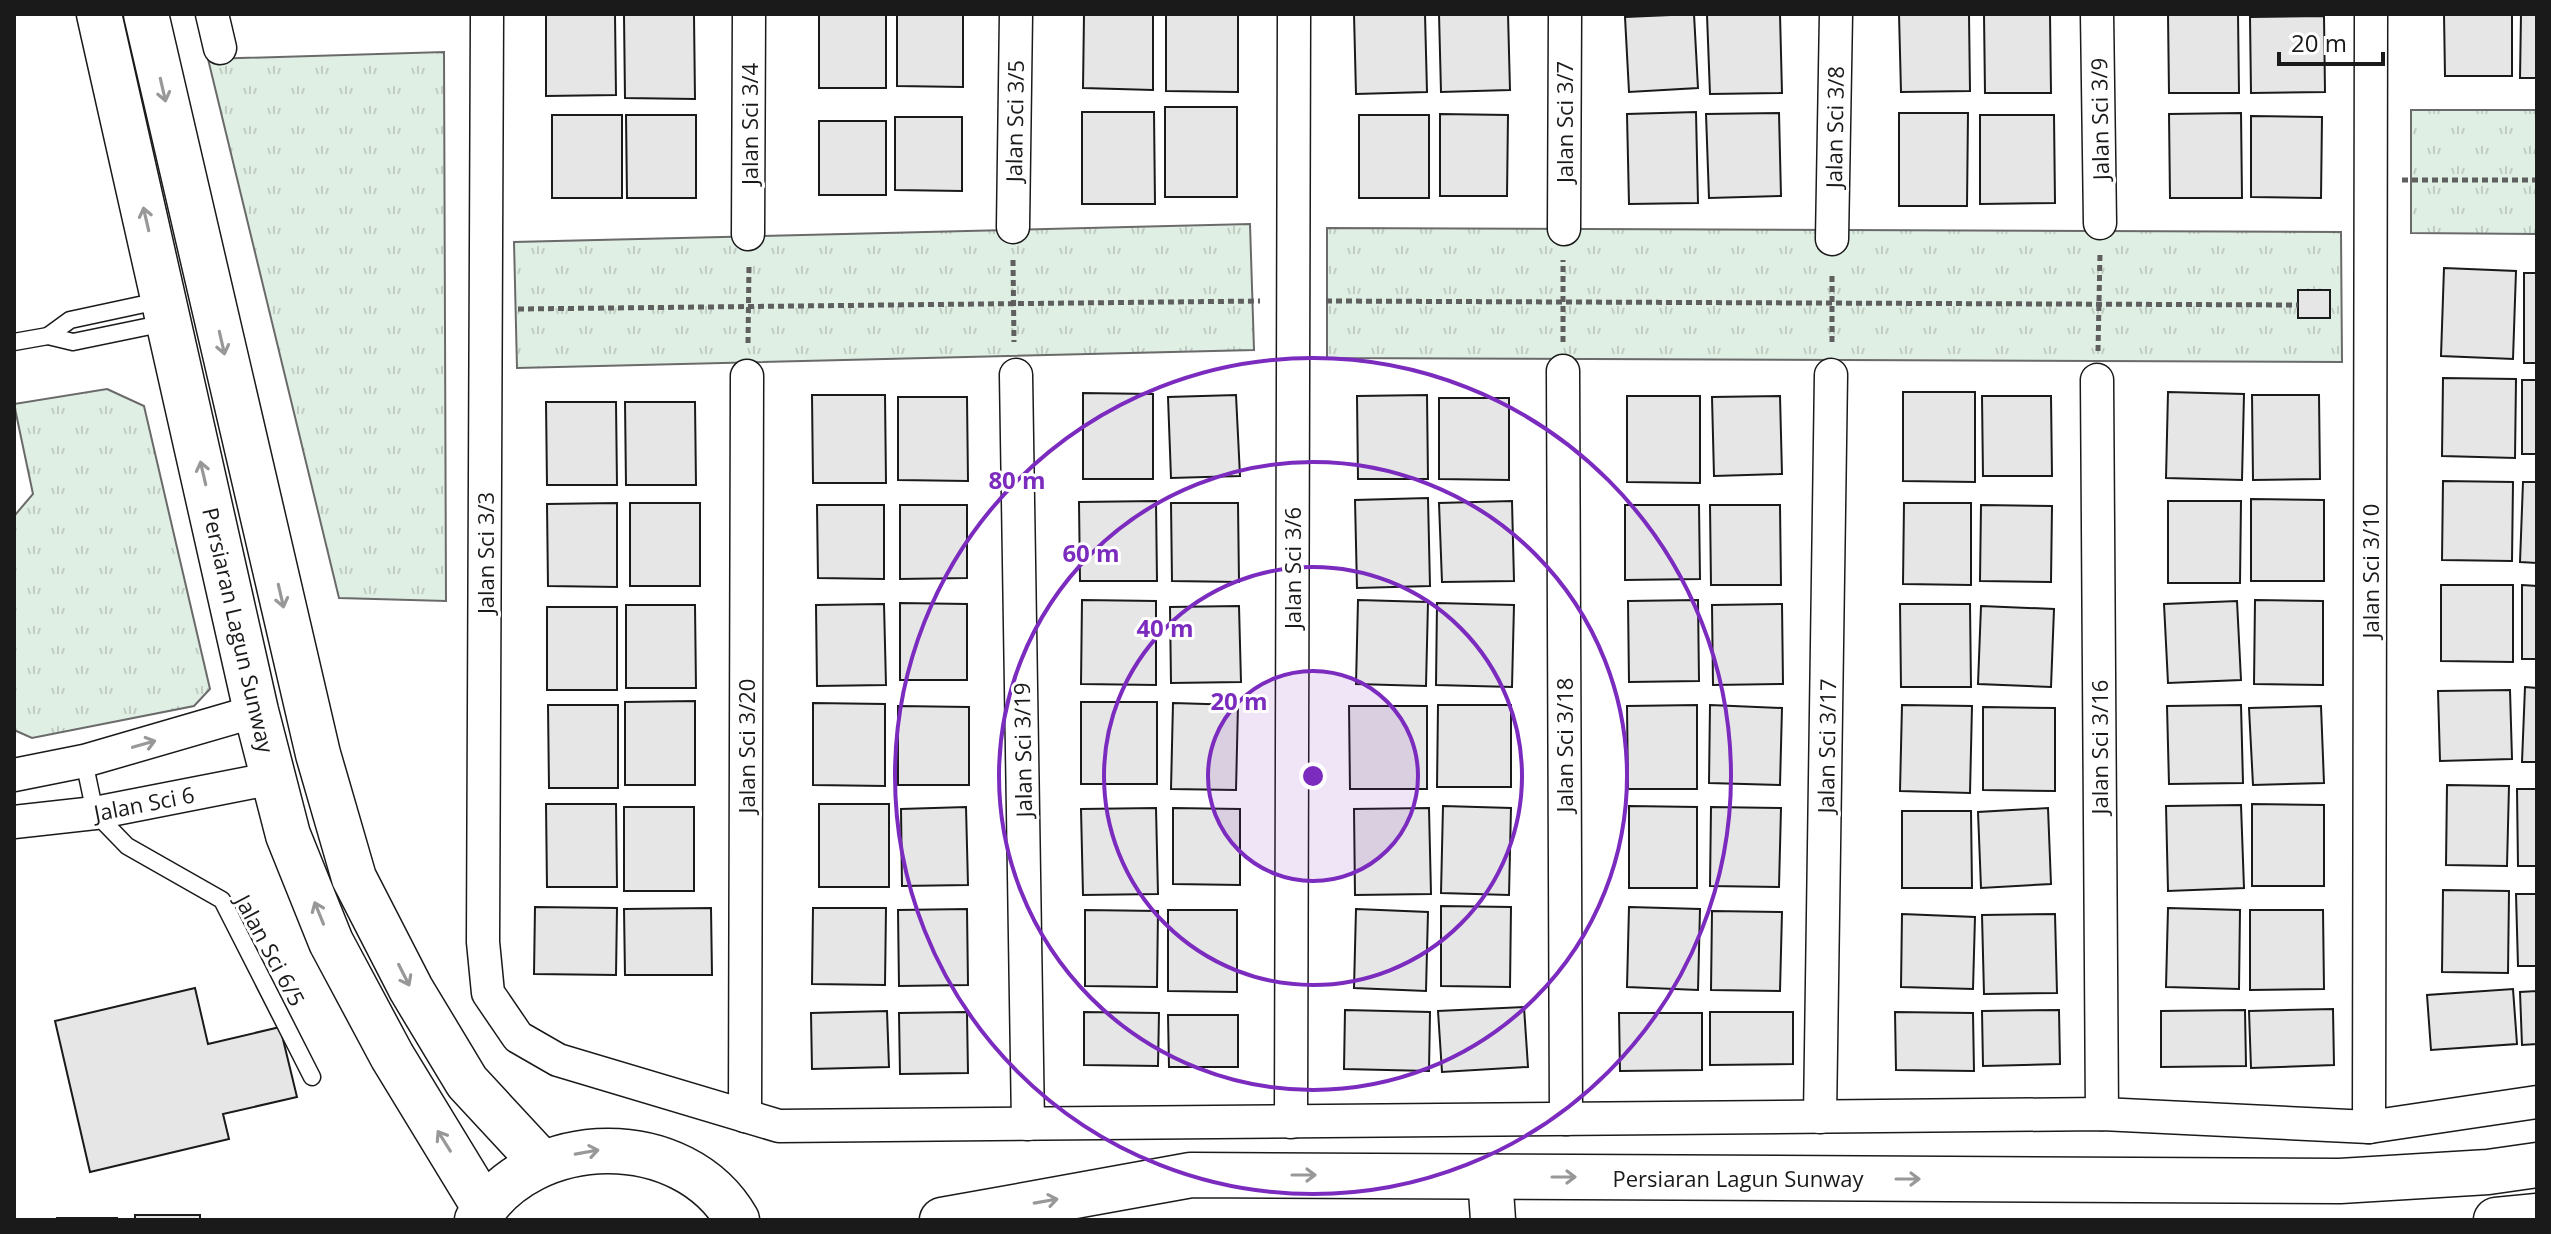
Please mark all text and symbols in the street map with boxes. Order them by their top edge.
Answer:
scale bar [2279,16,2383,66]
text: 20 m [2291,26,2347,59]
street label: Jalan Sci 3/9 [2083,58,2115,182]
street label: Jalan Sci 3/5 [998,60,1030,184]
street label: Jalan Sci 3/7 [1549,61,1579,185]
street label: Jalan Sci 3/4 [734,62,764,187]
street label: Jalan Sci 3/8 [1818,66,1850,190]
one-way arrow [157,77,172,102]
one-way arrow [137,207,152,232]
one-way arrow [216,330,231,356]
one-way arrow [195,460,210,486]
text: 80 m [988,463,1046,496]
street label: Jalan Sci 3/3 [470,492,500,616]
street label: Persiaran Lagun Sunway [196,504,282,757]
street label: Jalan Sci 3/10 [2355,504,2385,640]
street label: Jalan Sci 3/6 [1277,507,1307,631]
text: 60 m [1062,536,1120,569]
one-way arrow [274,583,289,609]
text: 40 m [1136,611,1194,644]
street label: Jalan Sci 3/18 [1549,678,1579,814]
street label: Jalan Sci 3/17 [1810,678,1842,816]
street label: Jalan Sci 3/20 [731,679,761,815]
street label: Jalan Sci 3/16 [2084,680,2114,816]
street label: Jalan Sci 3/19 [1006,682,1038,820]
text: 20 m [1210,684,1268,717]
one-way arrow [131,736,157,751]
centre of rings [1299,762,1327,790]
street label: Jalan Sci 6 [89,779,197,828]
street label: Jalan Sci 6/5 [228,887,313,1011]
one-way arrow [311,901,325,926]
one-way arrow [397,963,412,986]
one-way arrow [435,1130,451,1153]
one-way arrow [573,1144,599,1159]
street label: Persiaran Lagun Sunway [1613,1163,1864,1193]
one-way arrow [1290,1167,1317,1183]
one-way arrow [1550,1169,1577,1185]
one-way arrow [1894,1171,1921,1187]
one-way arrow [1033,1193,1059,1208]

